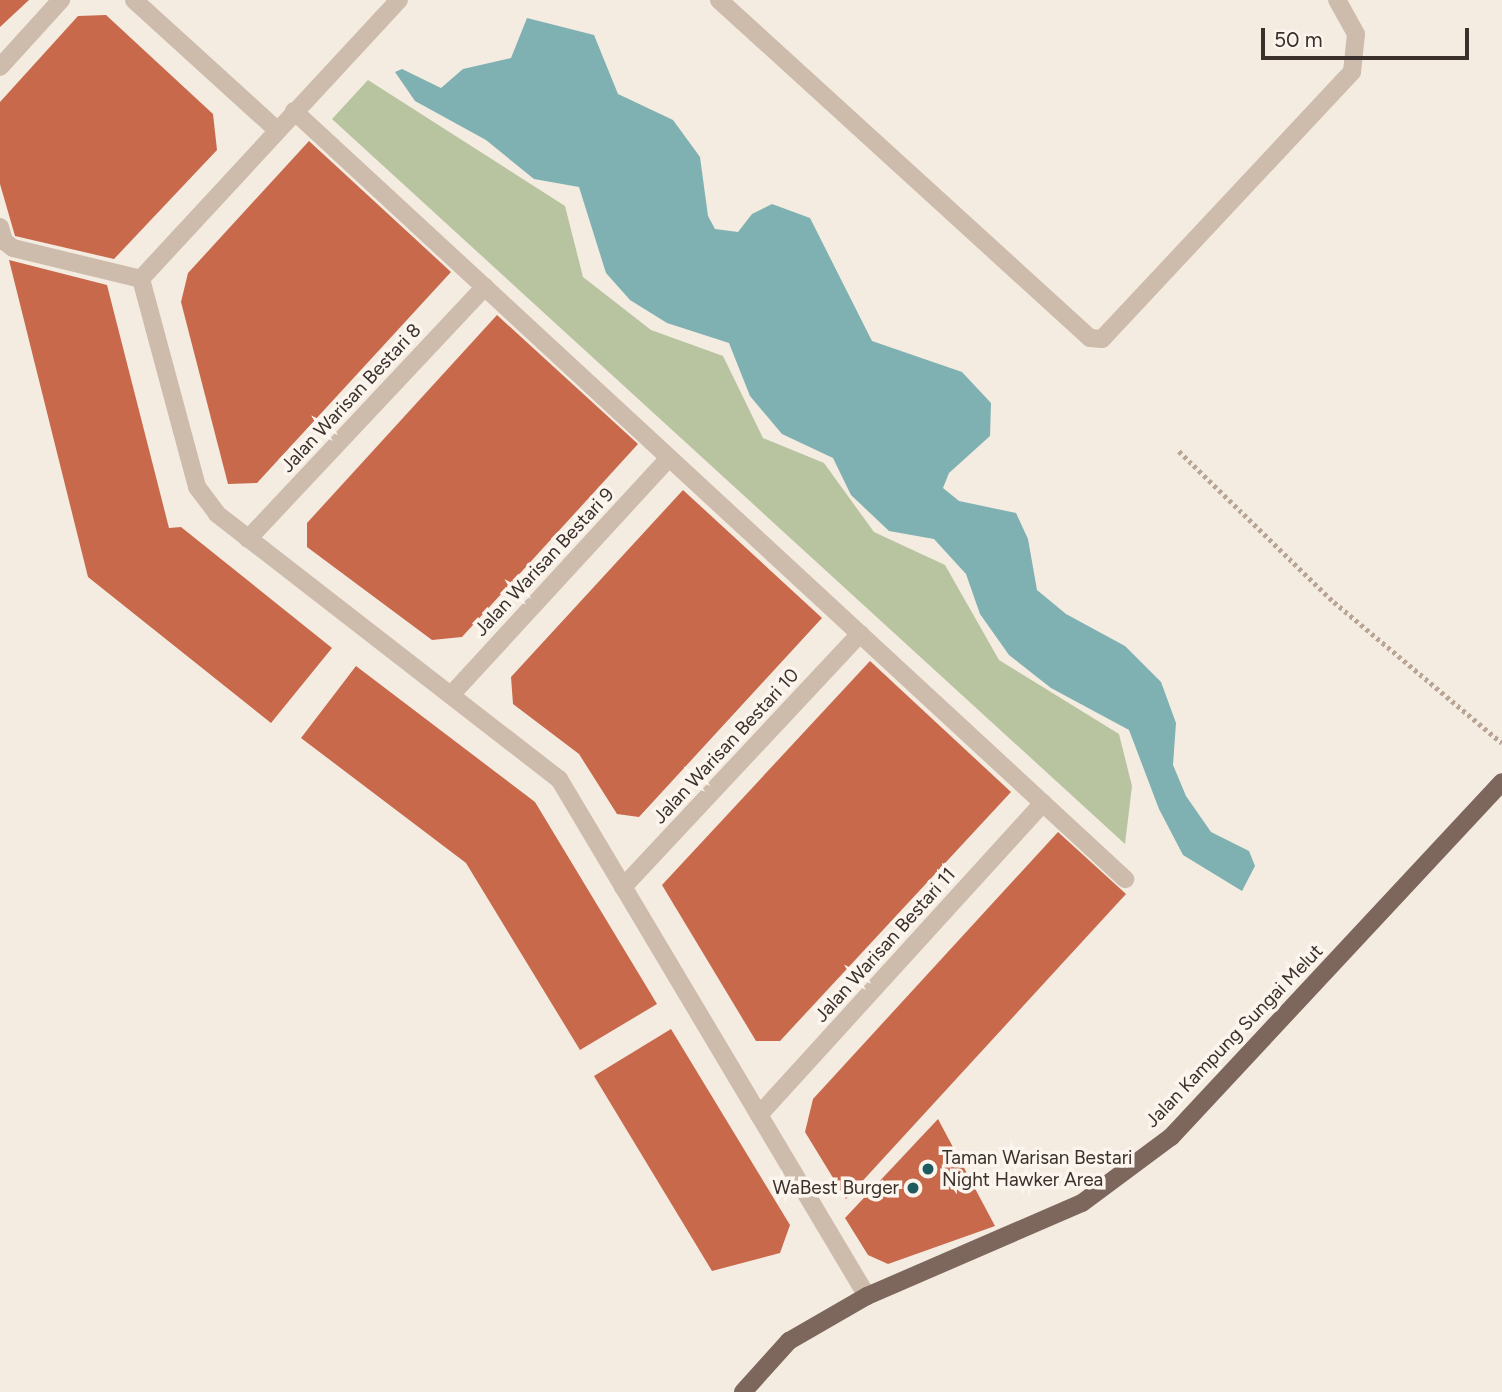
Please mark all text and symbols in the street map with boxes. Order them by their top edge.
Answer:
scale bar [1264,14,1472,58]
text: 50 m [1274,27,1323,52]
street label: Jalan Warisan Bestari 8 [276,319,426,477]
street label: Jalan Warisan Bestari 9 [469,483,619,641]
street label: Jalan Warisan Bestari 10 [648,664,804,828]
street label: Jalan Warisan Bestari 11 [810,863,960,1027]
street label: Jalan Kampung Sungai Melut [1141,940,1327,1132]
place label: Taman Warisan Bestari Night Hawker Area [942,1147,1132,1191]
marker: Taman Warisan Bestari Night Hawker Area [920,1161,936,1177]
place label: WaBest Burger [773,1177,899,1199]
marker: WaBest Burger [905,1180,921,1196]

